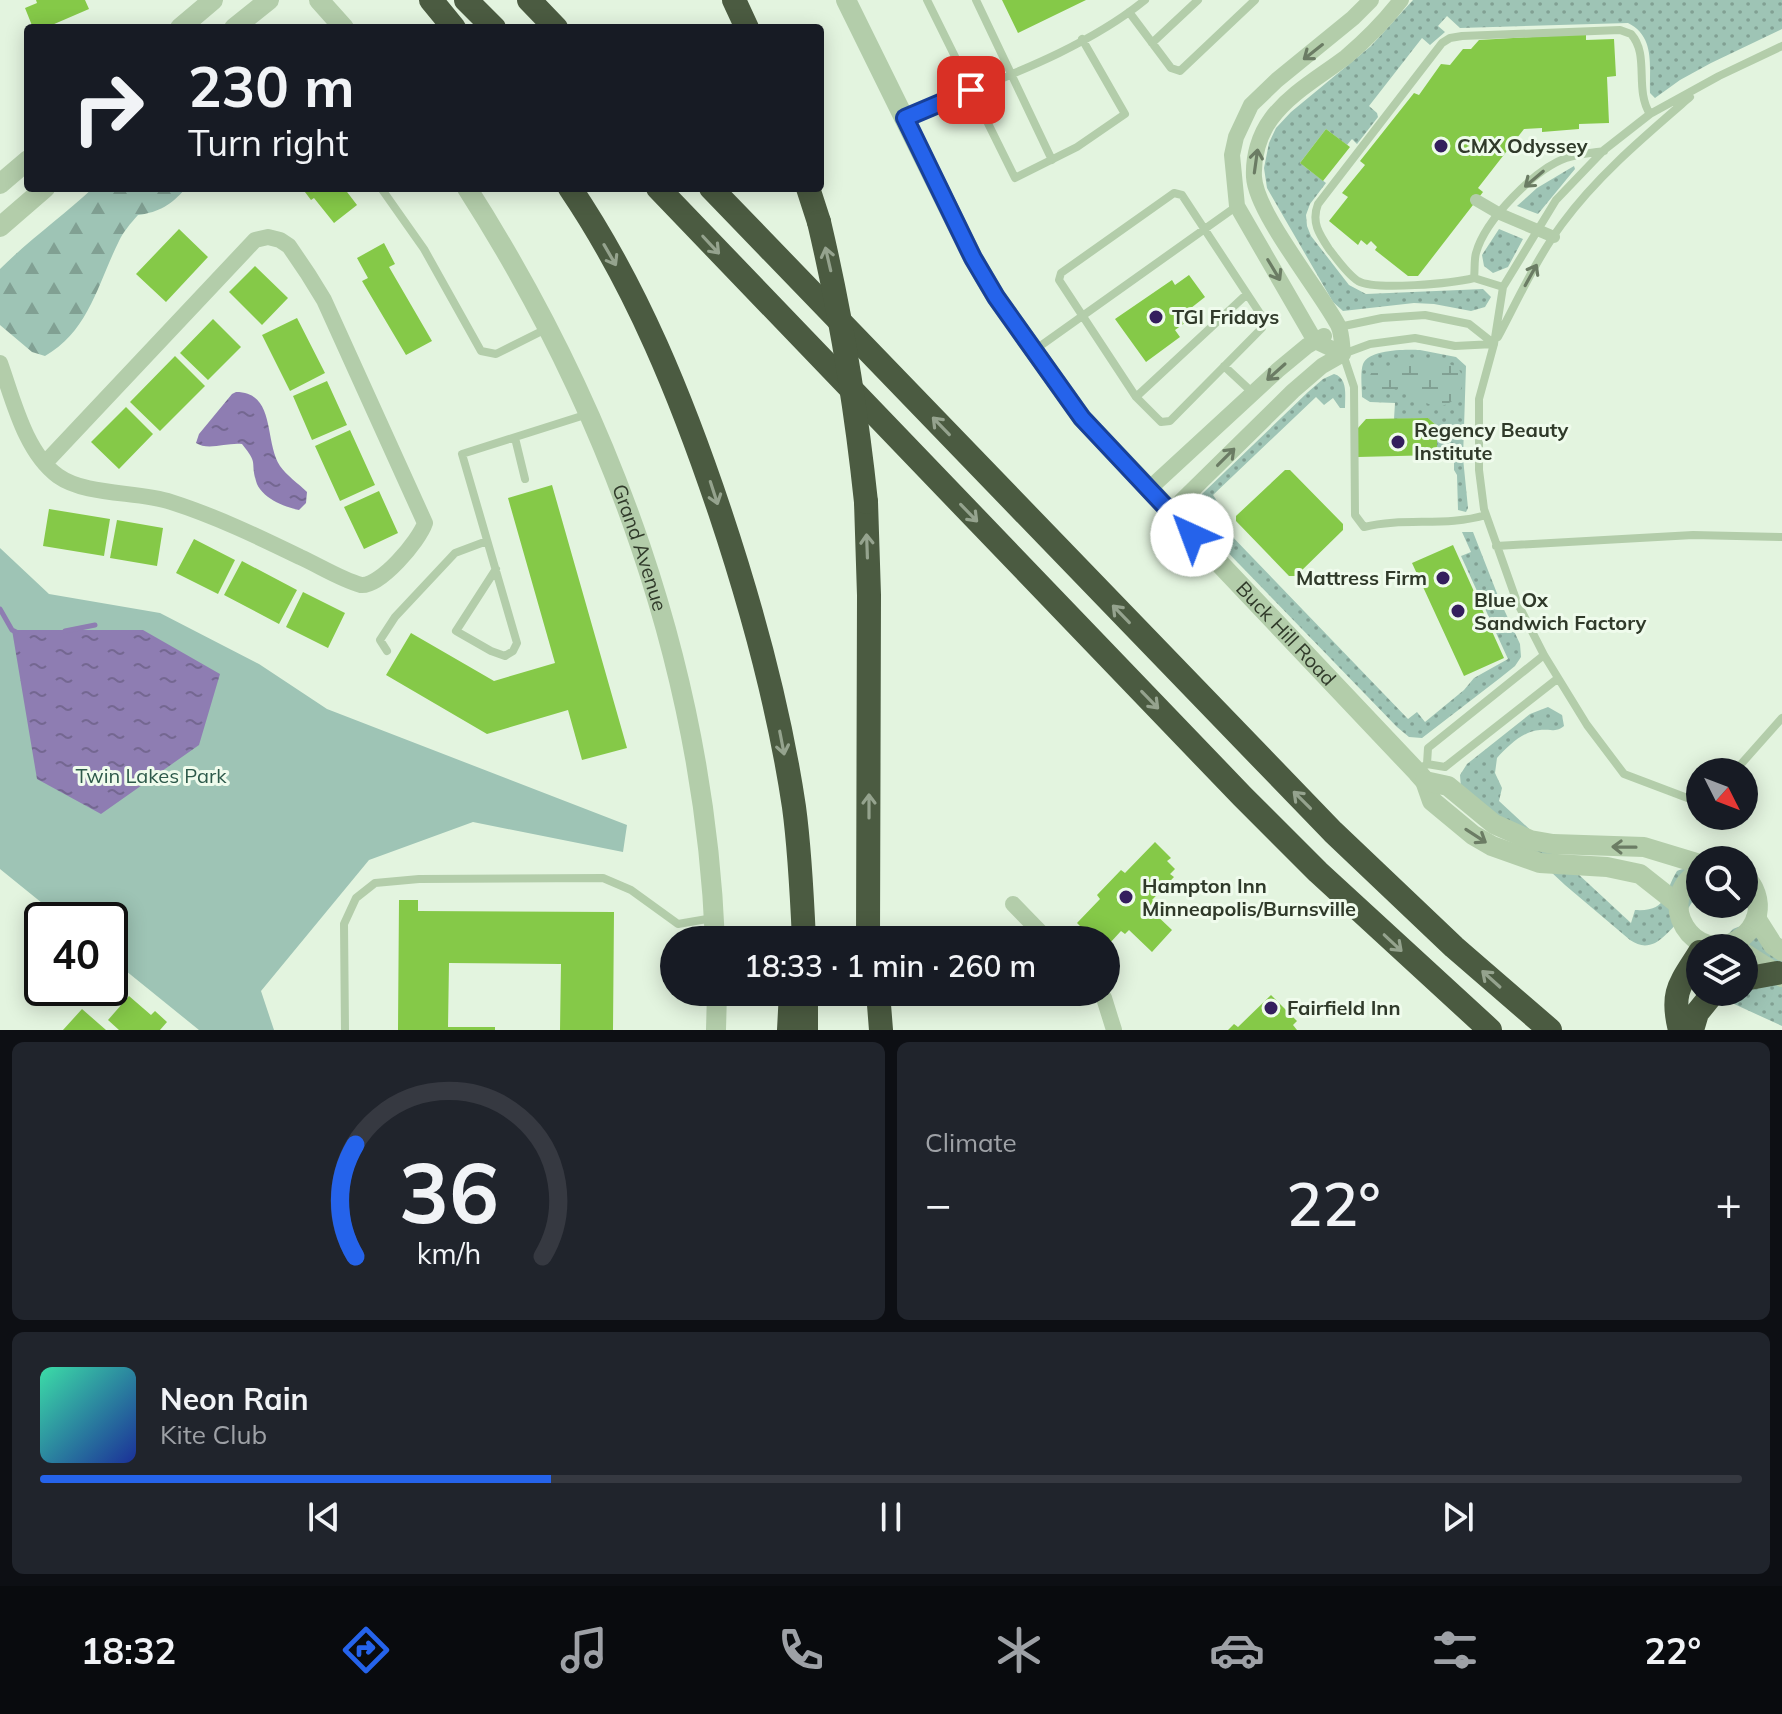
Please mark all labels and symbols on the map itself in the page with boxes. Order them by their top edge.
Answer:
one-way arrow [1303,43,1324,61]
pin [937,56,1005,124]
place label: CMX Odyssey [1457,133,1588,158]
marker: CMX Odyssey [1432,137,1450,155]
one-way arrow [1249,148,1264,174]
one-way arrow [1524,170,1545,188]
one-way arrow [702,234,720,254]
one-way arrow [602,243,618,266]
one-way arrow [819,247,834,272]
one-way arrow [1267,258,1283,281]
one-way arrow [1523,264,1539,287]
place label: TGI Fridays [1172,304,1279,329]
marker: TGI Fridays [1147,308,1165,326]
one-way arrow [1267,363,1287,381]
one-way arrow [931,416,950,436]
place label: Regency Beauty Institute [1414,417,1569,465]
marker: Regency Beauty Institute [1389,433,1407,451]
one-way arrow [1216,447,1235,467]
street label: Grand Avenue [607,480,673,614]
one-way arrow [707,480,722,505]
position arrow [1150,493,1234,577]
one-way arrow [959,503,978,522]
one-way arrow [860,533,875,560]
place label: Mattress Firm [1296,565,1427,590]
marker: Mattress Firm [1434,569,1452,587]
street label: Buck Hill Road [1231,576,1342,691]
place label: Blue Ox Sandwich Factory [1474,587,1647,635]
marker: Blue Ox Sandwich Factory [1449,602,1467,620]
one-way arrow [1112,605,1131,624]
one-way arrow [1140,690,1159,710]
one-way arrow [775,730,790,755]
north arrow [1686,758,1758,830]
park label: Twin Lakes Park [76,763,227,788]
one-way arrow [1293,791,1312,810]
one-way arrow [861,793,877,820]
one-way arrow [1464,829,1487,845]
one-way arrow [1611,839,1638,855]
place label: Hampton Inn Minneapolis/Burnsville [1142,873,1356,921]
marker: Hampton Inn Minneapolis/Burnsville [1117,888,1135,906]
speed limit sign: 40 [24,902,128,1006]
one-way arrow [1383,933,1403,952]
one-way arrow [1481,970,1501,988]
place label: Fairfield Inn [1287,995,1400,1020]
marker: Fairfield Inn [1262,999,1280,1017]

